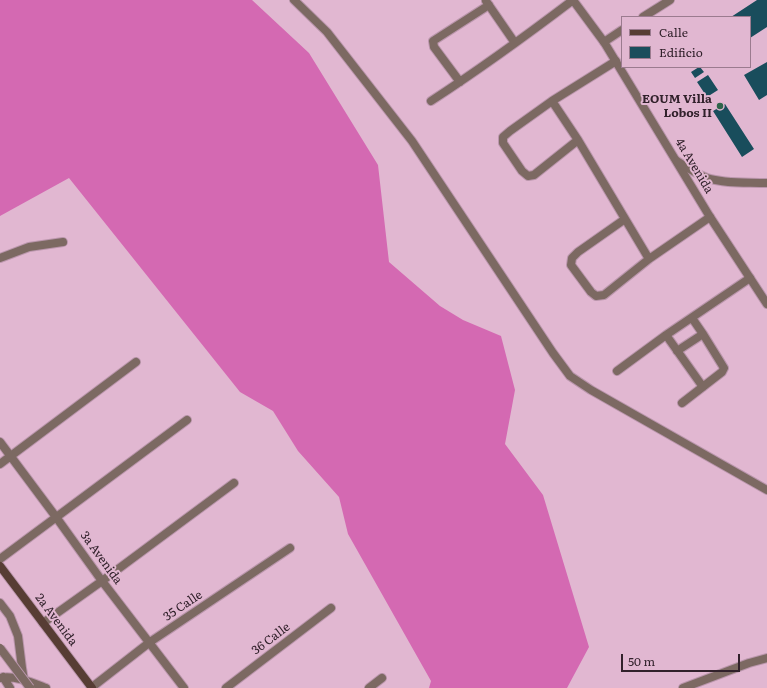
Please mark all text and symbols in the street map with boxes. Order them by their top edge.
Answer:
legend [621,16,751,68]
text: Calle [659,23,688,41]
text: Edificio [659,43,703,61]
place label: EOUM Villa Lobos II [642,92,712,120]
marker: EOUM Villa Lobos II [715,101,725,111]
street label: 4a Avenida [672,136,716,196]
street label: 3a Avenida [77,529,125,587]
street label: 35 Calle [161,588,205,624]
street label: 2a Avenida [32,591,80,649]
street label: 36 Calle [249,620,293,658]
scale bar [623,646,742,672]
text: 50 m [628,652,655,670]

